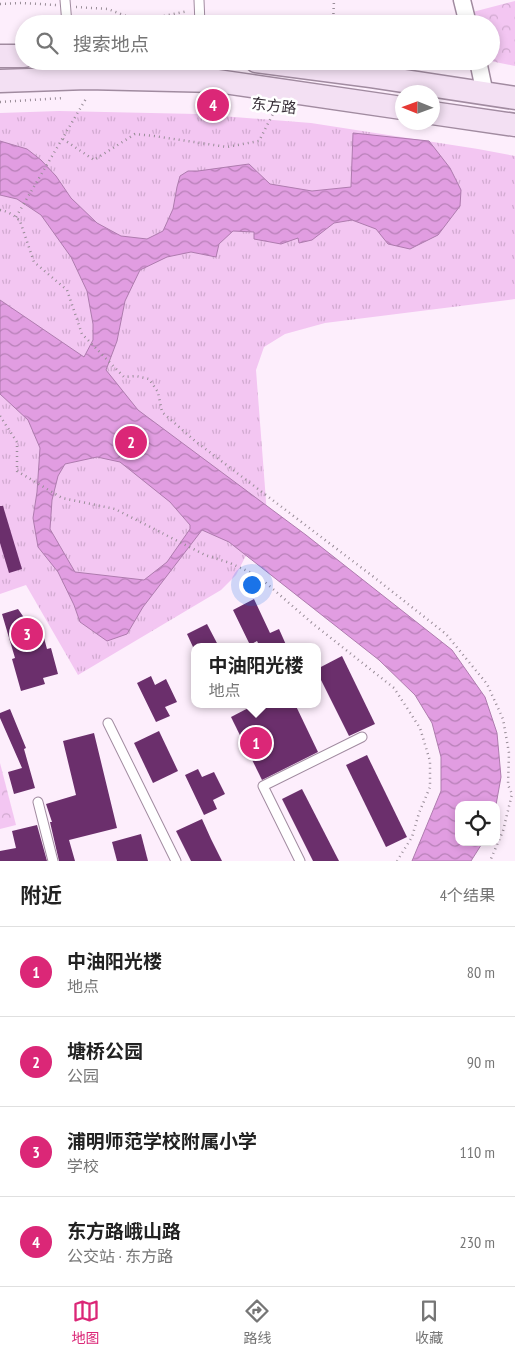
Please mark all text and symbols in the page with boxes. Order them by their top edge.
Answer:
search box [15,15,500,70]
icon: search [33,29,61,57]
text: 搜索地点 [73,32,149,56]
north arrow [395,85,440,130]
pin: 4 [197,86,229,124]
street label: 东方路 [251,94,297,117]
pin: 2 [115,423,147,461]
your location [239,572,265,598]
pin: 3 [11,615,43,653]
popup [191,643,321,708]
text: 中油阳光楼 [208,653,304,677]
text: 地点 [208,680,241,700]
pin: 1 [240,724,272,762]
map controls [455,801,500,846]
button: locate [455,801,500,846]
text: 附近 [20,882,62,909]
text: 4个结果 [440,885,495,905]
text: 中油阳光楼 [67,949,162,973]
text: 1 [32,962,40,982]
text: 80 m [467,962,495,982]
text: 地点 [67,976,99,996]
text: 塘桥公园 [67,1039,143,1063]
text: 2 [32,1052,40,1072]
text: 90 m [467,1052,495,1072]
text: 公园 [67,1066,99,1086]
text: 浦明师范学校附属小学 [67,1129,257,1153]
text: 3 [32,1142,40,1162]
text: 110 m [460,1142,495,1162]
text: 学校 [67,1156,99,1176]
text: 东方路峨山路 [67,1219,181,1243]
text: 4 [32,1232,40,1252]
text: 230 m [460,1232,495,1252]
text: 公交站 · 东方路 [67,1246,173,1266]
tab: 地图 [72,1297,100,1347]
tab: 路线 [243,1297,271,1347]
tab: 收藏 [415,1297,443,1347]

